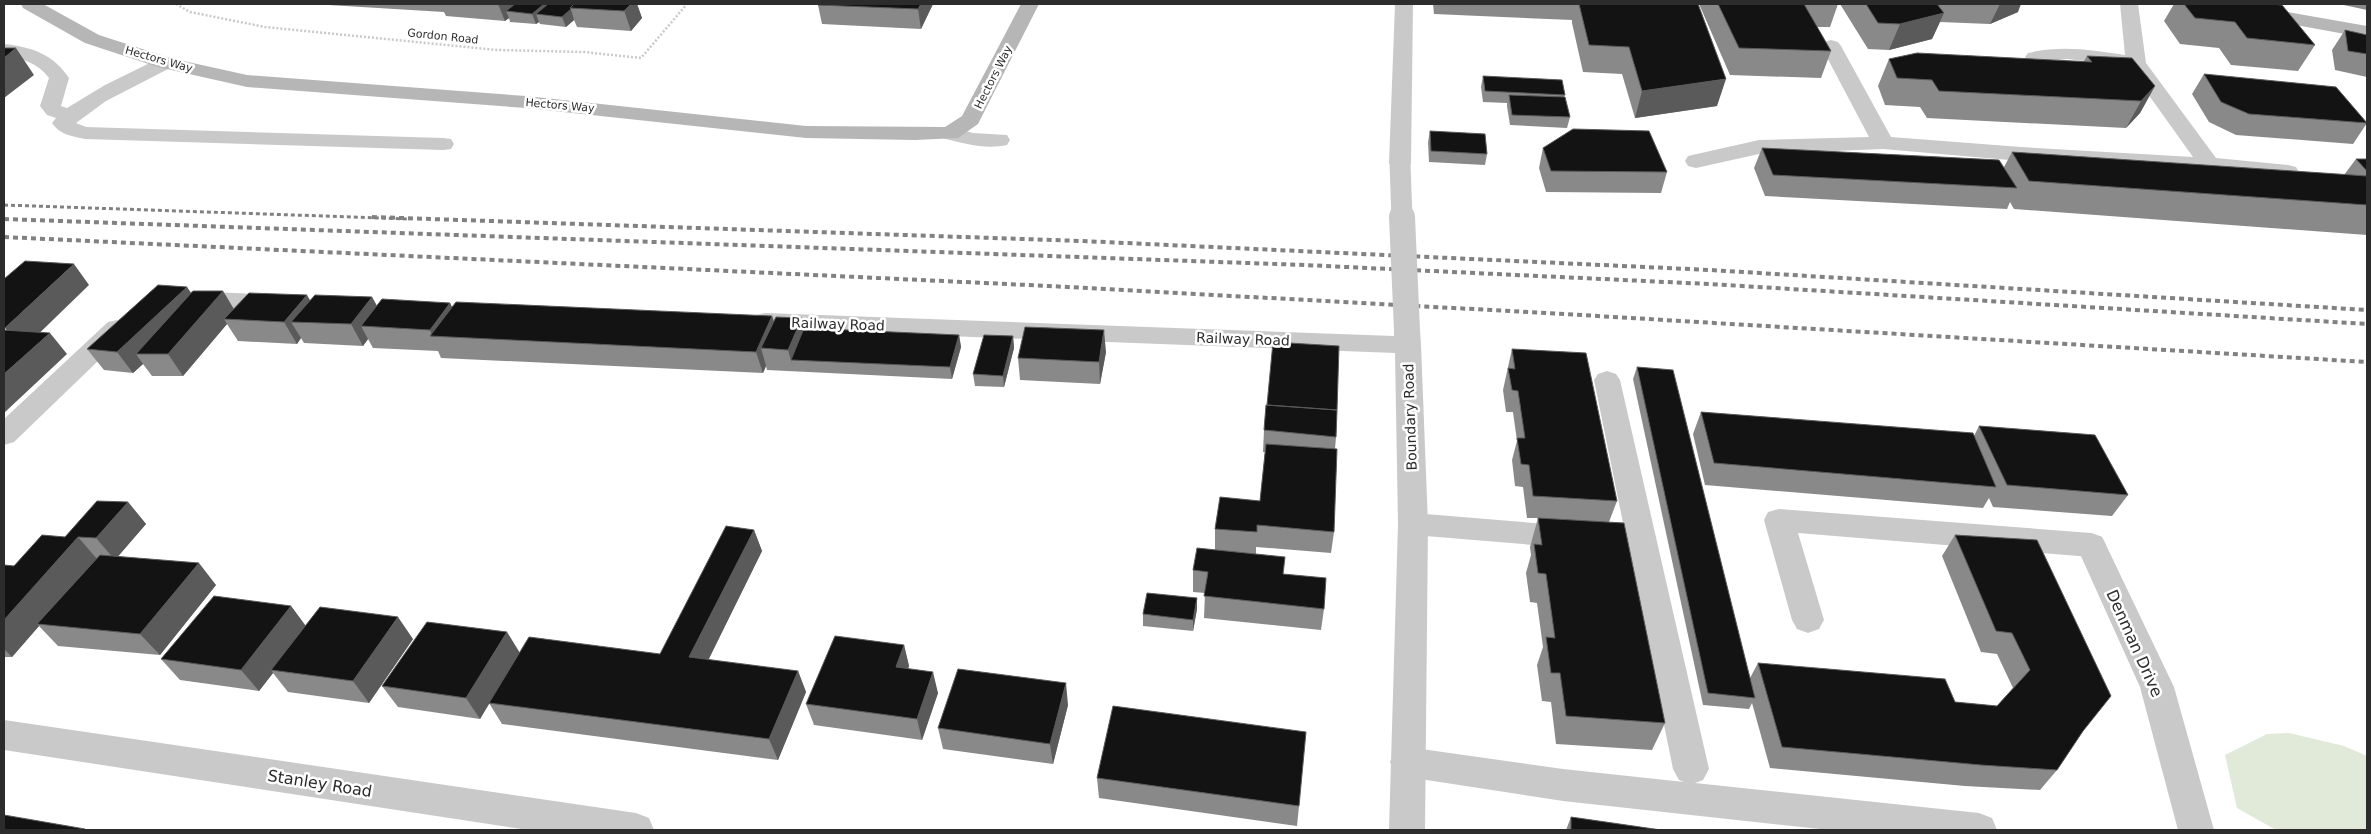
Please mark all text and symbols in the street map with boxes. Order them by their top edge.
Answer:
street label: Gordon Road [407,26,479,47]
street label: Hectors Way [972,43,1015,111]
street label: Hectors Way [124,44,194,75]
street label: Hectors Way [525,96,596,115]
street label: Railway Road [791,314,885,334]
street label: Railway Road [1196,329,1290,349]
street label: Boundary Road [1400,363,1420,471]
street label: Denman Drive [2102,587,2167,700]
street label: Stanley Road [266,766,373,801]

